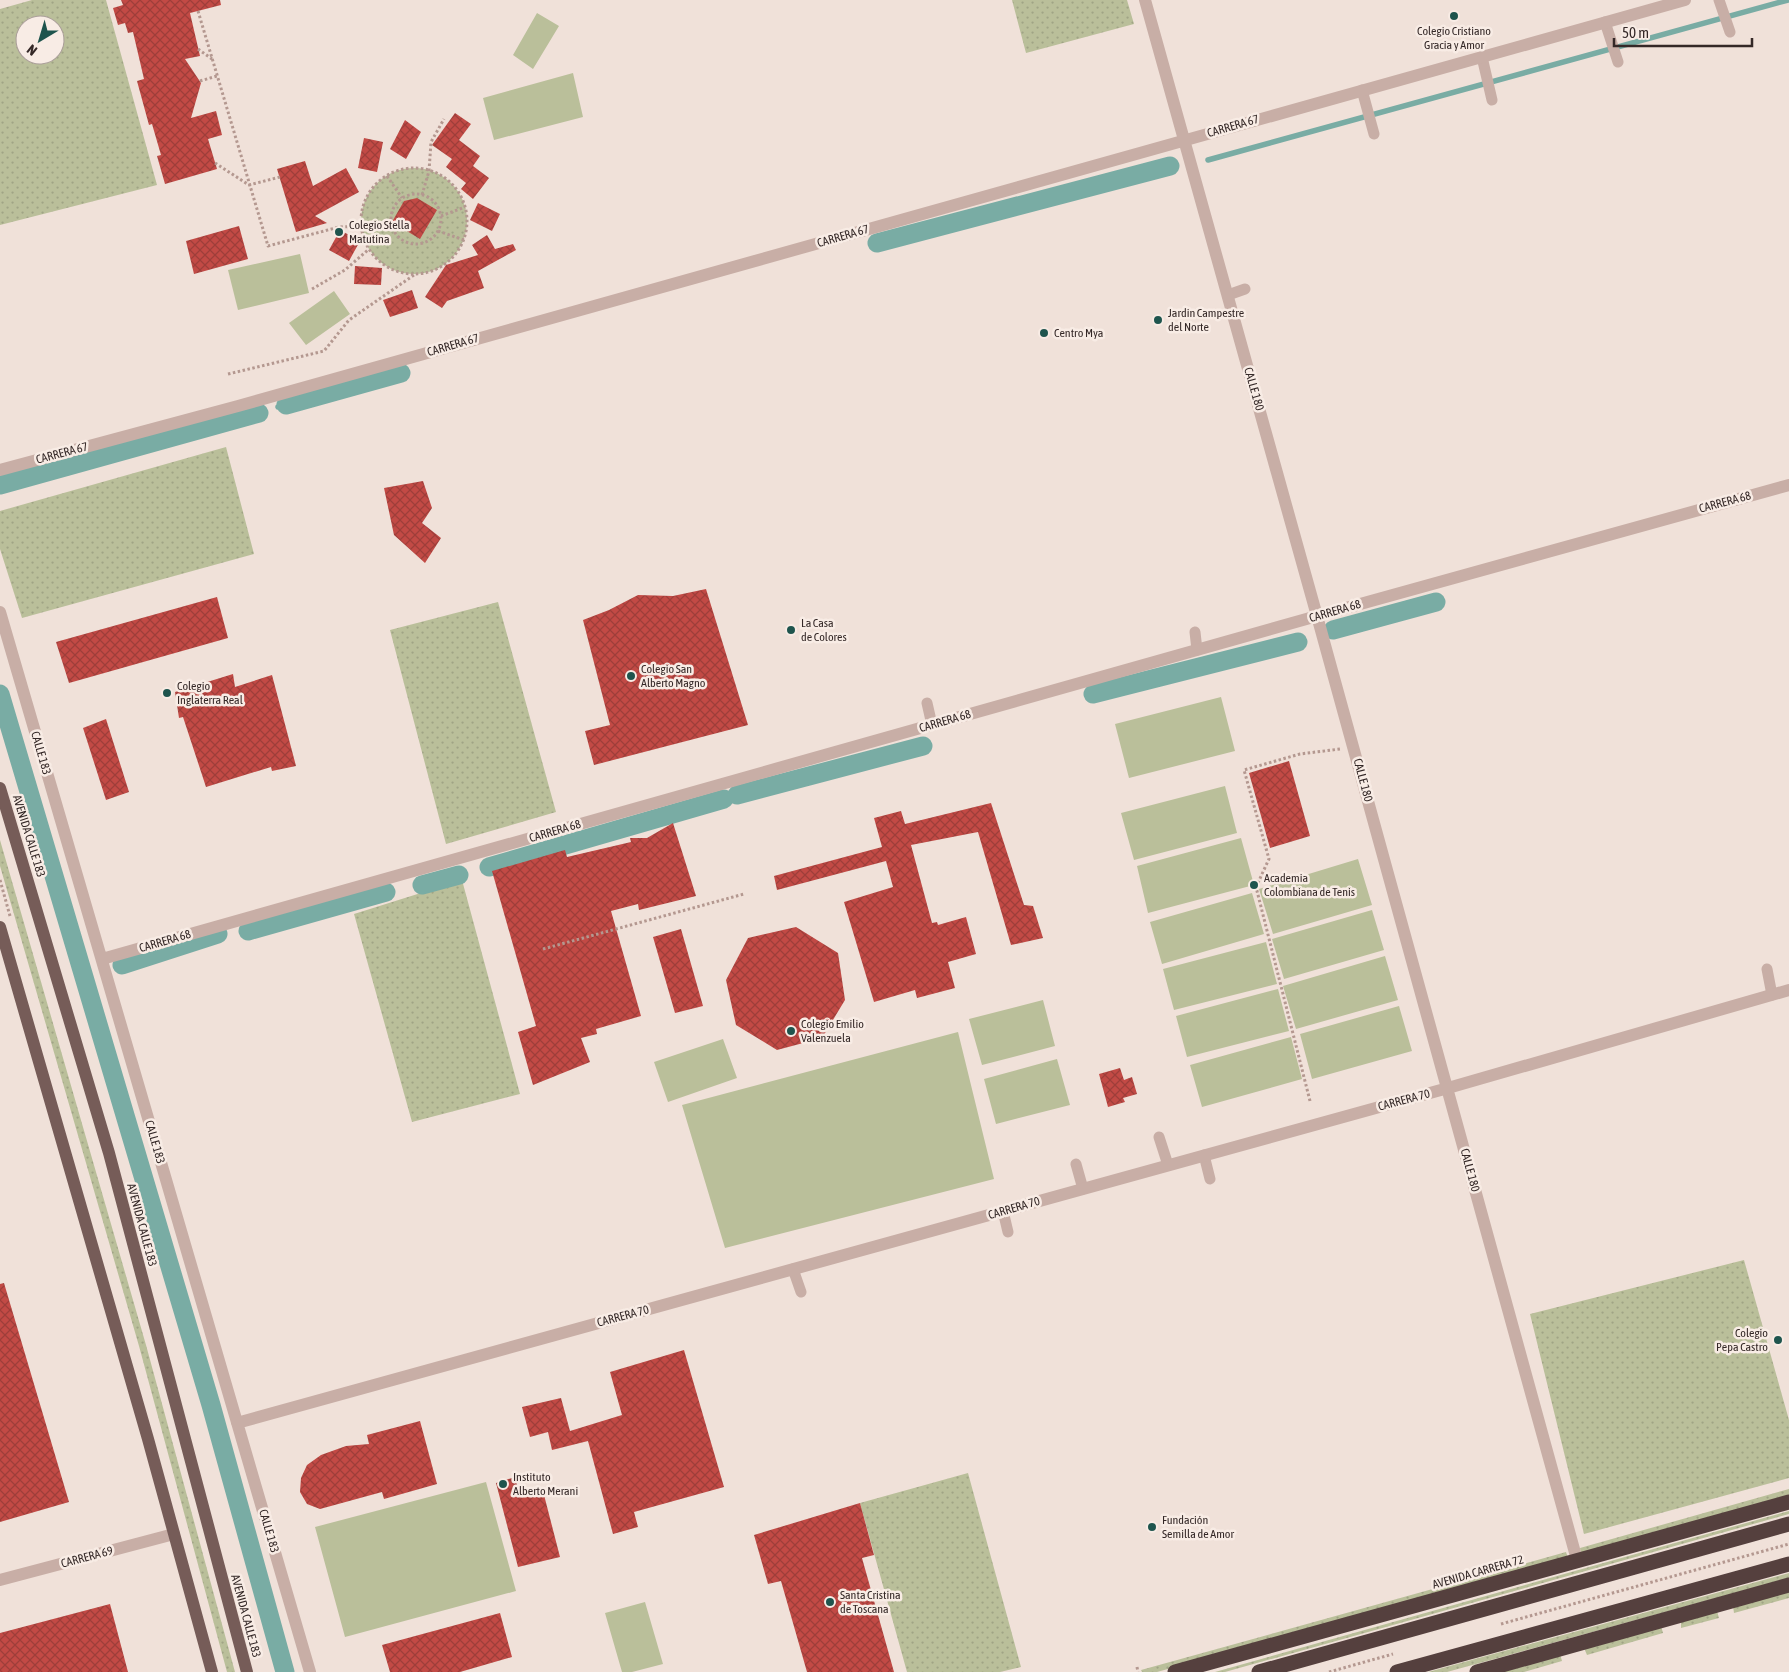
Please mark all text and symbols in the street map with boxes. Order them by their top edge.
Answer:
marker: Colegio Cristiano Gracia y Amor [1448,10,1460,22]
north arrow [15,15,65,65]
scale bar [1614,15,1752,47]
place label: Colegio Cristiano Gracia y Amor [1417,24,1491,52]
text: 50 m [1622,24,1649,41]
text: N [24,41,40,59]
street label: CARRERA 67 [1205,112,1261,140]
place label: Colegio Stella Matutina [349,218,410,246]
street label: CARRERA 67 [815,222,871,250]
marker: Colegio Stella Matutina [333,226,345,238]
place label: Jardin Campestre del Norte [1168,306,1244,334]
marker: Jardin Campestre del Norte [1152,314,1164,326]
place label: Centro Mya [1054,326,1103,340]
marker: Centro Mya [1038,327,1050,339]
street label: CARRERA 67 [425,331,481,359]
street label: CALLE 180 [1241,366,1267,413]
street label: CARRERA 67 [34,439,90,467]
street label: CARRERA 68 [1697,488,1753,516]
street label: CARRERA 68 [1307,597,1363,625]
place label: La Casa de Colores [801,616,847,644]
marker: La Casa de Colores [785,624,797,636]
place label: Colegio San Alberto Magno [641,662,706,690]
marker: Colegio San Alberto Magno [625,670,637,682]
place label: Colegio Inglaterra Real [177,679,244,707]
marker: Colegio Inglaterra Real [161,687,173,699]
street label: CARRERA 68 [917,707,973,735]
street label: CALLE 183 [28,730,54,776]
street label: CALLE 180 [1351,757,1376,804]
street label: AVENIDA CALLE 183 [10,793,48,879]
street label: CARRERA 68 [527,817,583,845]
place label: Academia Colombiana de Tenis [1264,871,1355,899]
marker: Academia Colombiana de Tenis [1248,879,1260,891]
street label: CARRERA 68 [137,927,193,955]
place label: Colegio Emilio Valenzuela [801,1017,864,1045]
marker: Colegio Emilio Valenzuela [785,1025,797,1037]
street label: CARRERA 70 [1376,1086,1432,1114]
street label: CALLE 183 [142,1119,168,1165]
street label: CALLE 180 [1458,1147,1483,1194]
street label: AVENIDA CALLE 183 [124,1182,160,1268]
street label: CARRERA 70 [986,1194,1042,1222]
street label: CARRERA 70 [595,1302,651,1330]
place label: Colegio Pepa Castro [1716,1326,1768,1354]
marker: Colegio Pepa Castro [1772,1334,1784,1346]
place label: Instituto Alberto Merani [513,1470,578,1498]
marker: Instituto Alberto Merani [497,1478,509,1490]
street label: CALLE 183 [256,1508,282,1554]
place label: Fundación Semilla de Amor [1162,1513,1234,1541]
marker: Fundación Semilla de Amor [1146,1521,1158,1533]
street label: CARRERA 69 [59,1543,115,1571]
street label: AVENIDA CARRERA 72 [1431,1552,1525,1592]
street label: AVENIDA CALLE 183 [228,1573,264,1659]
place label: Santa Cristina de Toscana [840,1588,901,1616]
marker: Santa Cristina de Toscana [824,1596,836,1608]

